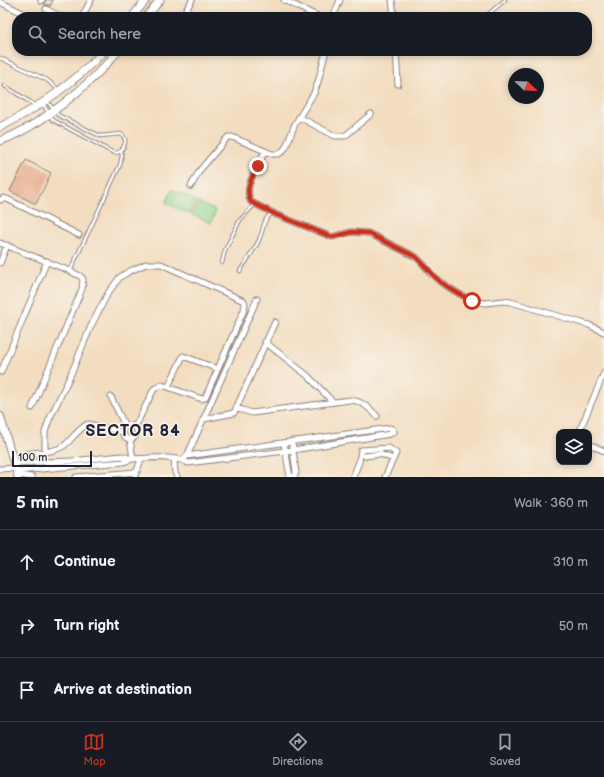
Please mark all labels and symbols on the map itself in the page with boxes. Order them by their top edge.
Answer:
north arrow [508,68,544,104]
route end [249,157,267,175]
route start [463,292,481,310]
district label: SECTOR 84 [85,422,181,441]
scale bar [12,449,92,468]

